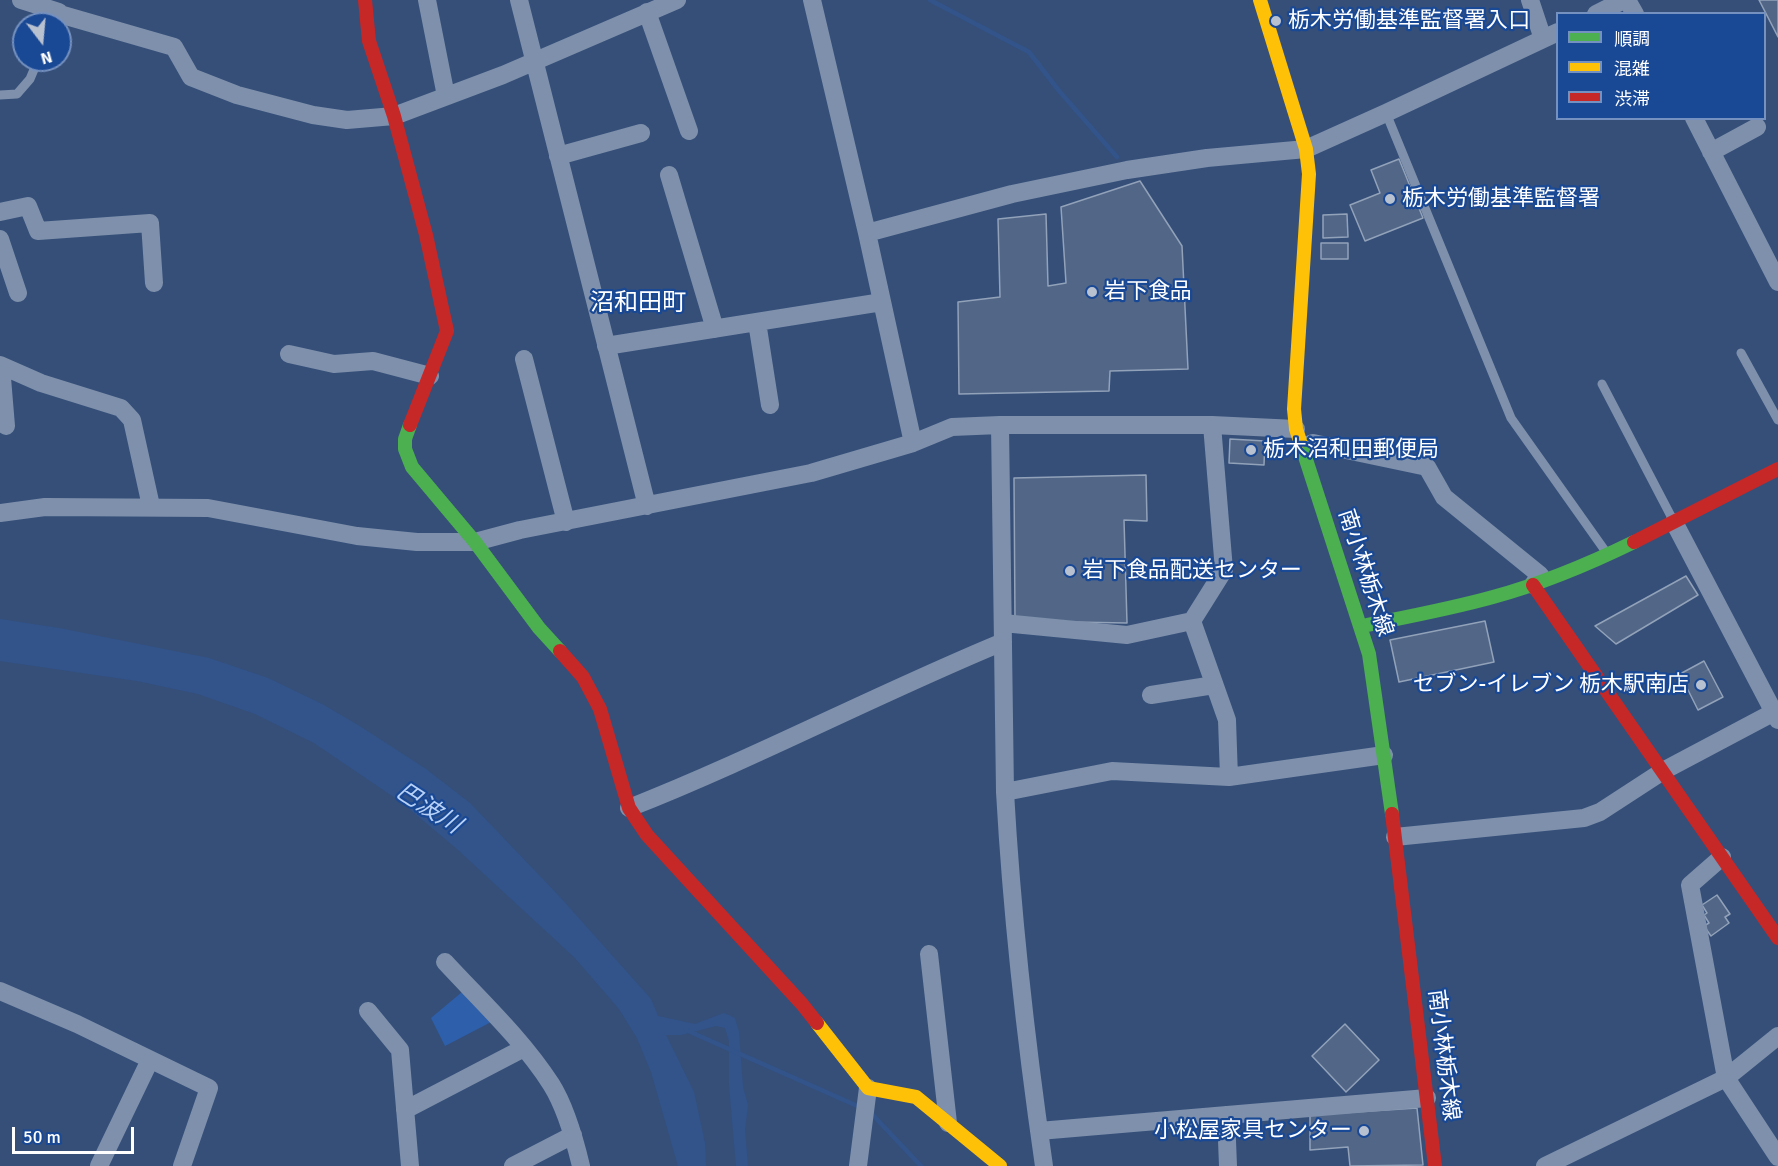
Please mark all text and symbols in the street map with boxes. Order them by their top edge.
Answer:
place label: 栃木労働基準監督署入口 [1288,8,1530,34]
north arrow [12,12,72,72]
legend [1556,12,1766,120]
marker: 栃木労働基準監督署入口 [1269,14,1283,28]
text: 順調 [1614,28,1650,50]
text: N [38,46,55,69]
text: 混雑 [1614,58,1650,80]
text: 渋滞 [1614,88,1650,110]
place label: 栃木労働基準監督署 [1402,186,1600,212]
marker: 栃木労働基準監督署 [1383,192,1397,206]
place label: 岩下食品 [1104,279,1192,305]
marker: 岩下食品 [1085,285,1099,299]
district label: 沼和田町 [590,290,686,318]
place label: 栃木沼和田郵便局 [1263,437,1439,463]
marker: 栃木沼和田郵便局 [1244,443,1258,457]
street label: 南小林栃木線 [1332,506,1398,640]
place label: 岩下食品配送センター [1082,558,1302,584]
marker: 岩下食品配送センター [1063,564,1077,578]
place label: セブン-イレブン 栃木駅南店 [1412,672,1689,698]
marker: セブン-イレブン 栃木駅南店 [1694,678,1708,692]
water label: 巴波川 [390,777,466,841]
street label: 南小林栃木線 [1422,988,1464,1122]
scale bar [15,1115,136,1153]
place label: 小松屋家具センター [1154,1118,1352,1144]
marker: 小松屋家具センター [1357,1124,1371,1138]
text: 50 m [23,1126,61,1148]

